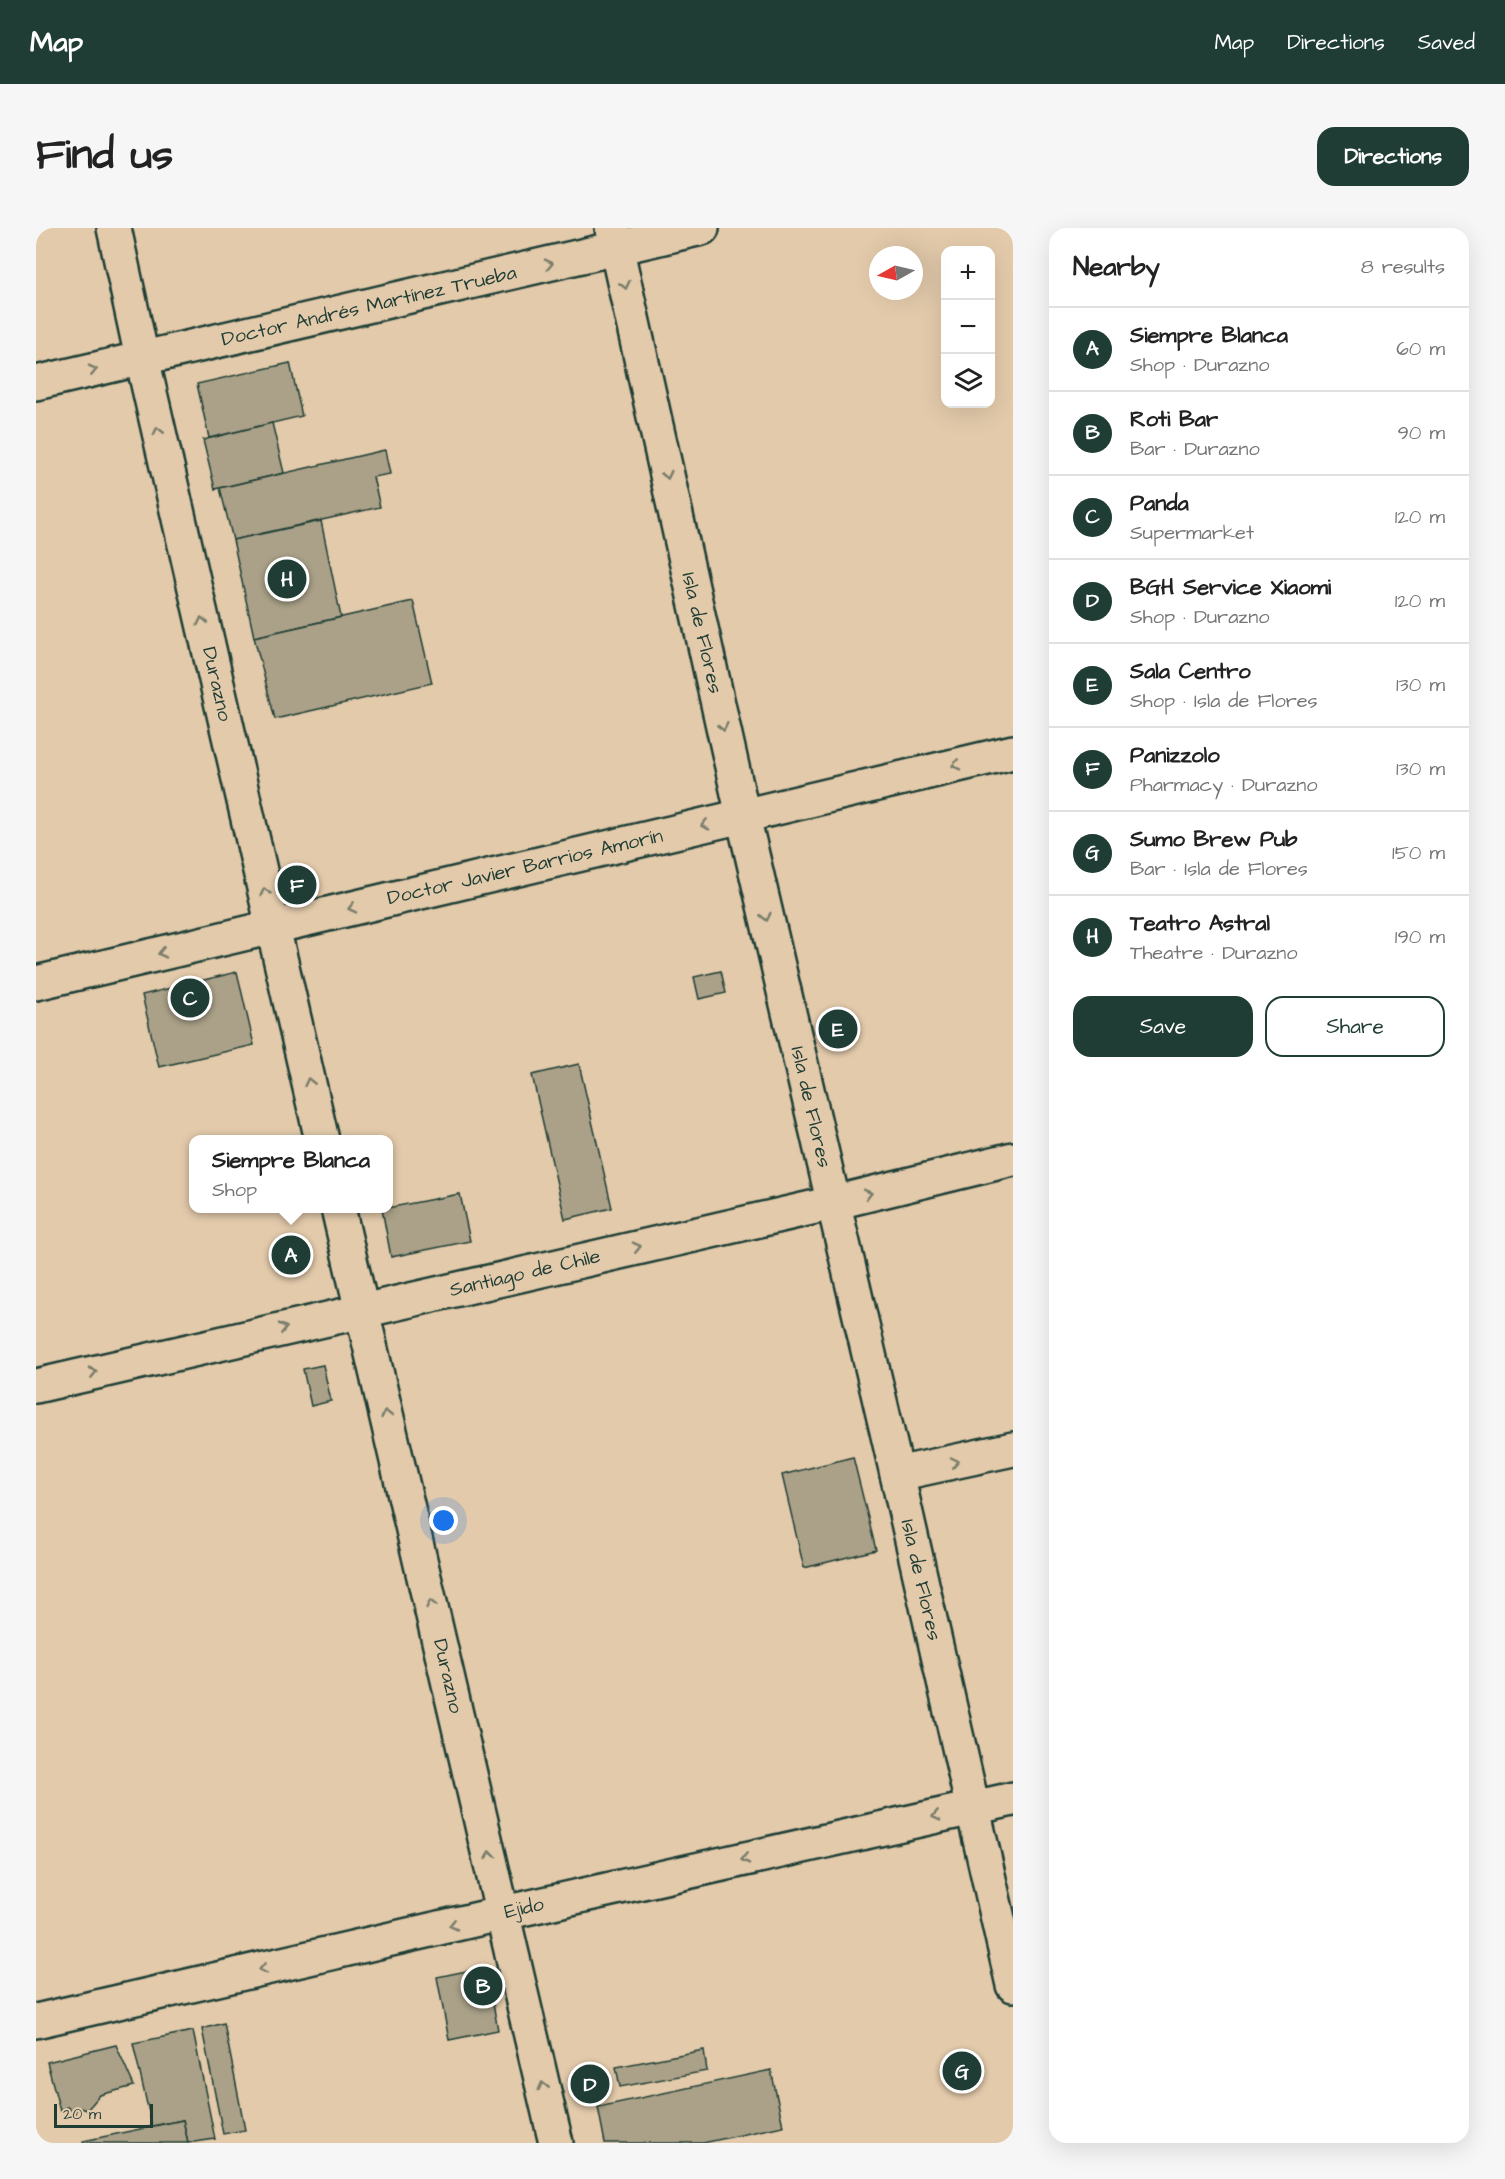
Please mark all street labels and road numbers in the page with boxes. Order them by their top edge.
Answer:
street label: Doctor Andrés Martínez Trueba [219,258,519,354]
street label: Isla de Flores [674,570,730,696]
street label: Durazno [195,644,239,724]
street label: Doctor Javier Barrios Amorín [385,822,665,912]
street label: Isla de Flores [783,1044,839,1170]
street label: Santiago de Chile [447,1242,604,1305]
street label: Isla de Flores [893,1517,949,1643]
street label: Durazno [426,1636,470,1716]
street label: Ejido [501,1890,547,1926]

